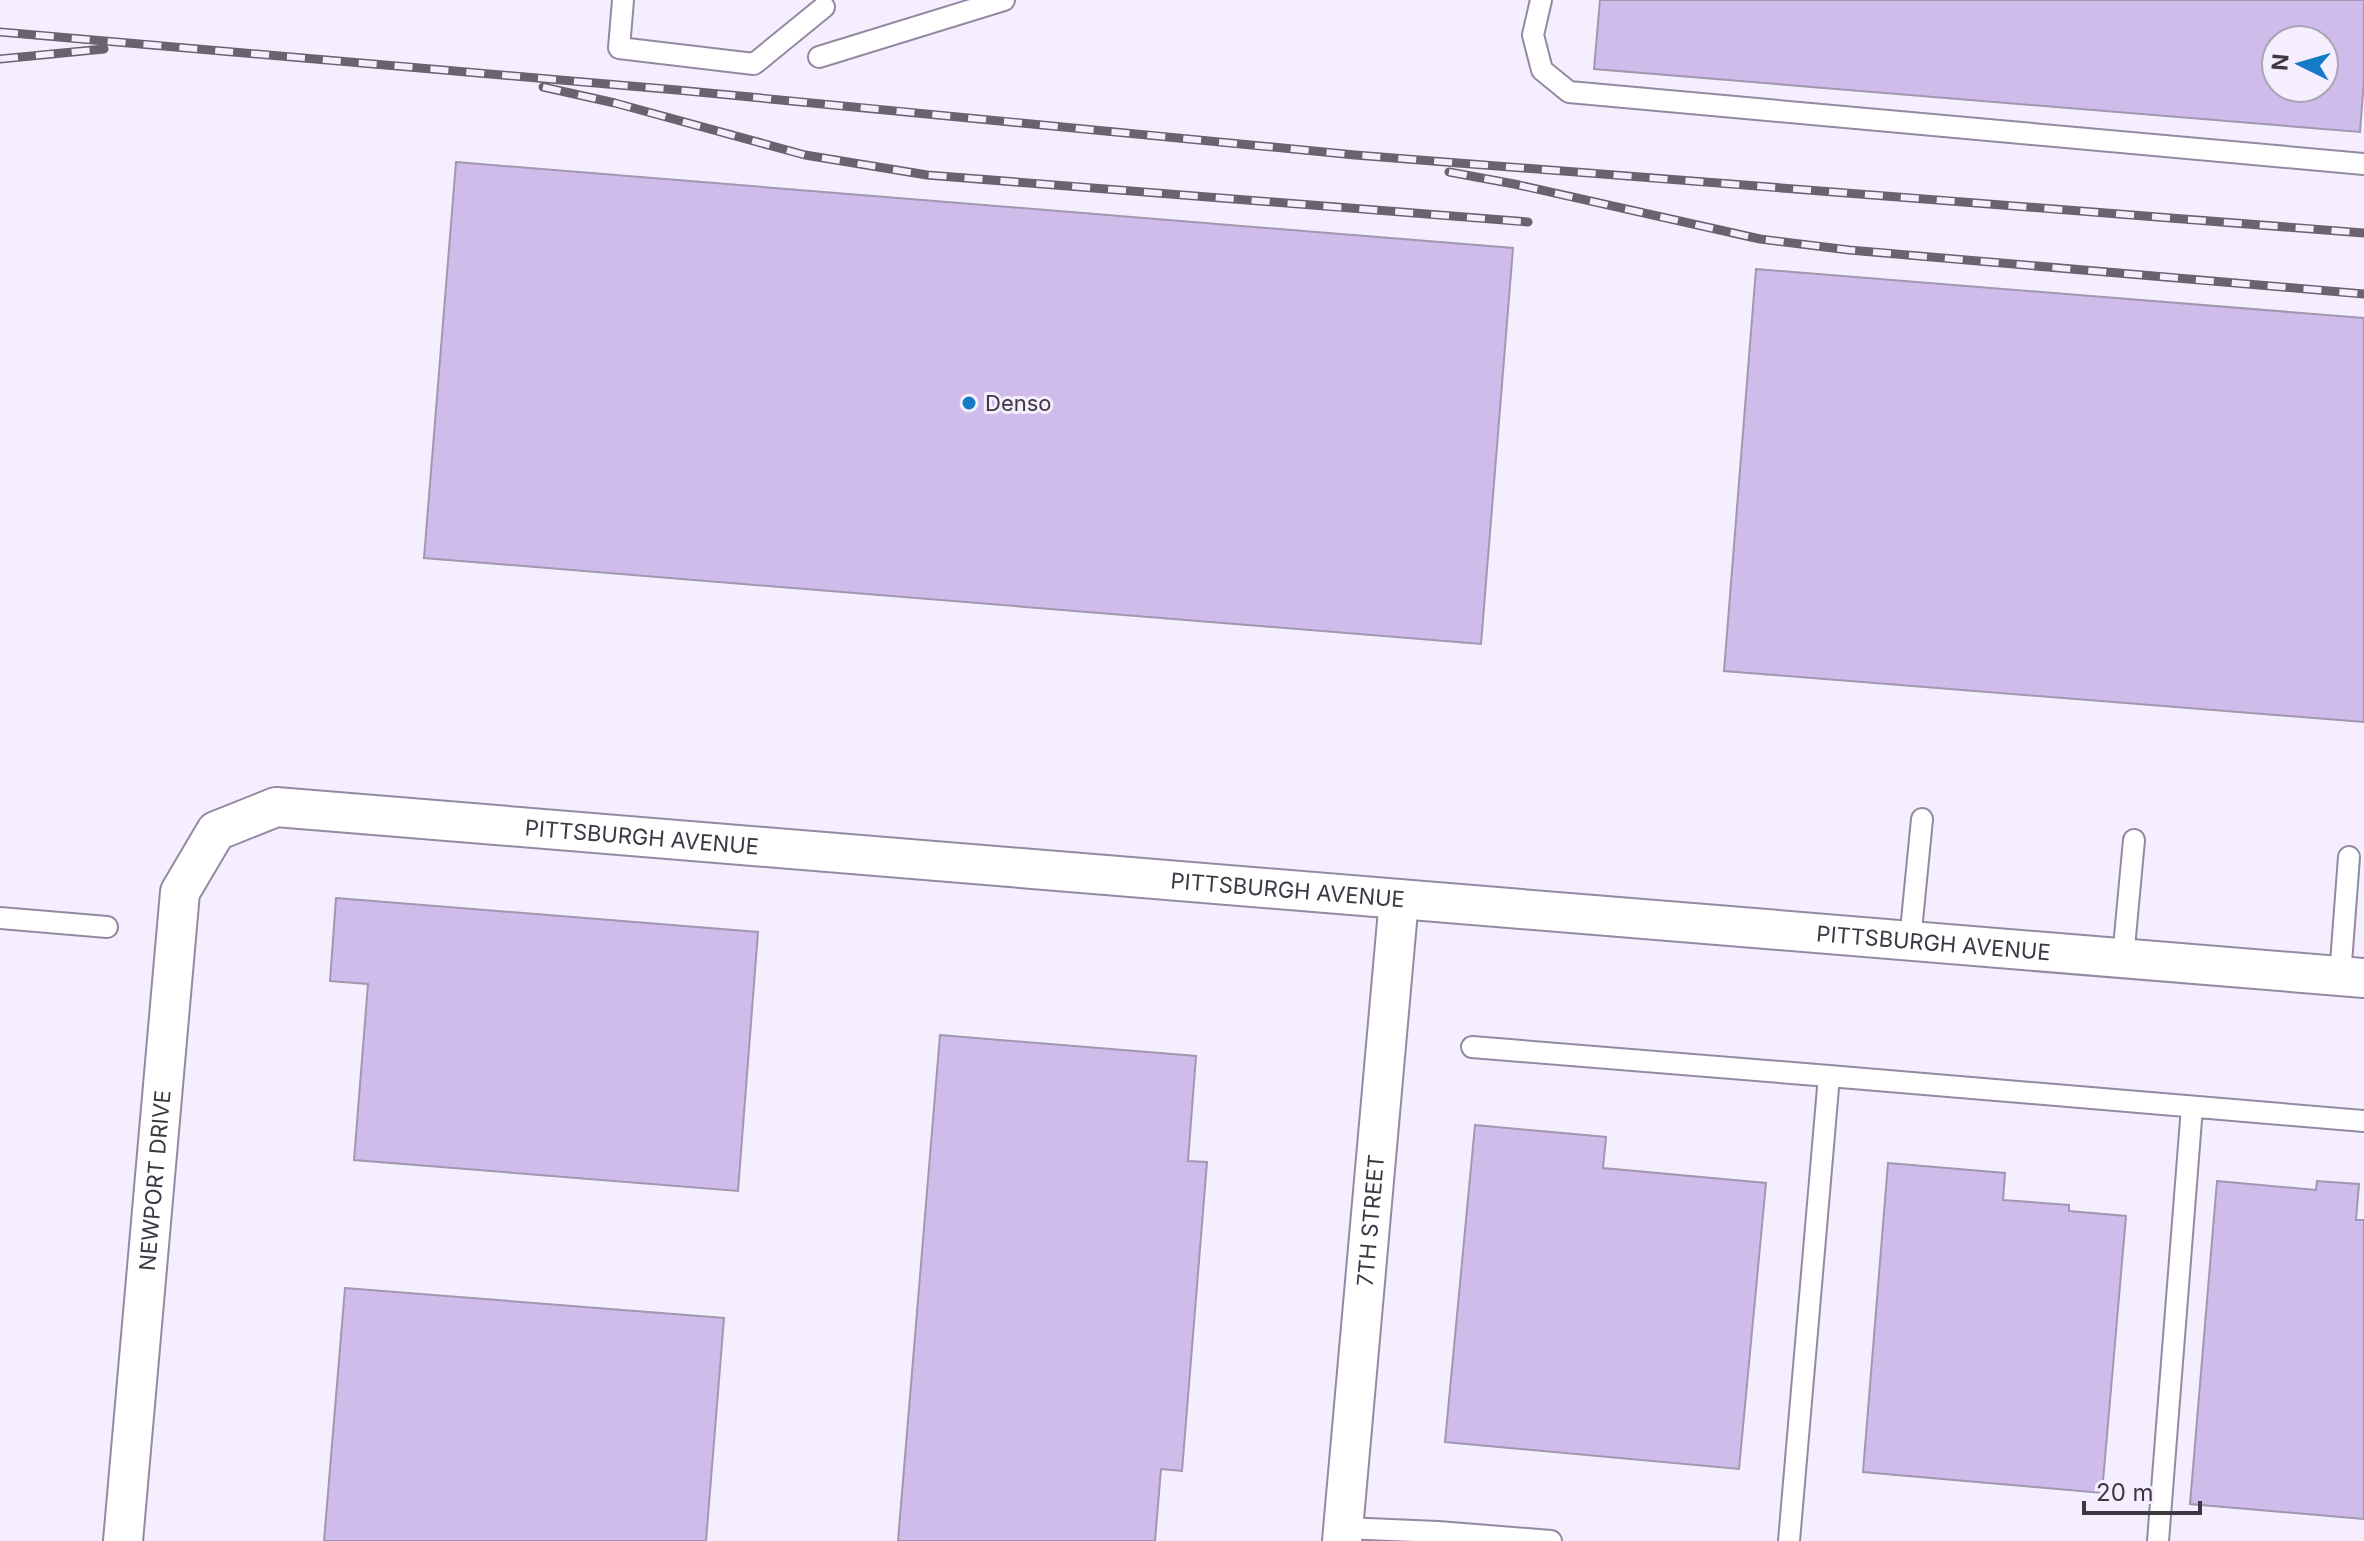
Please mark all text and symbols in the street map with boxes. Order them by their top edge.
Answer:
north arrow [2260,24,2340,104]
text: N [2266,53,2294,72]
place label: Denso [985,390,1052,416]
marker: Denso [960,394,978,412]
street label: PITTSBURGH AVENUE [524,814,760,859]
street label: PITTSBURGH AVENUE [1170,867,1406,912]
street label: PITTSBURGH AVENUE [1815,920,2052,965]
street label: NEWPORT DRIVE [134,1089,176,1272]
street label: 7TH STREET [1352,1153,1389,1287]
scale bar [2084,1465,2200,1515]
text: 20 m [2096,1478,2154,1507]

